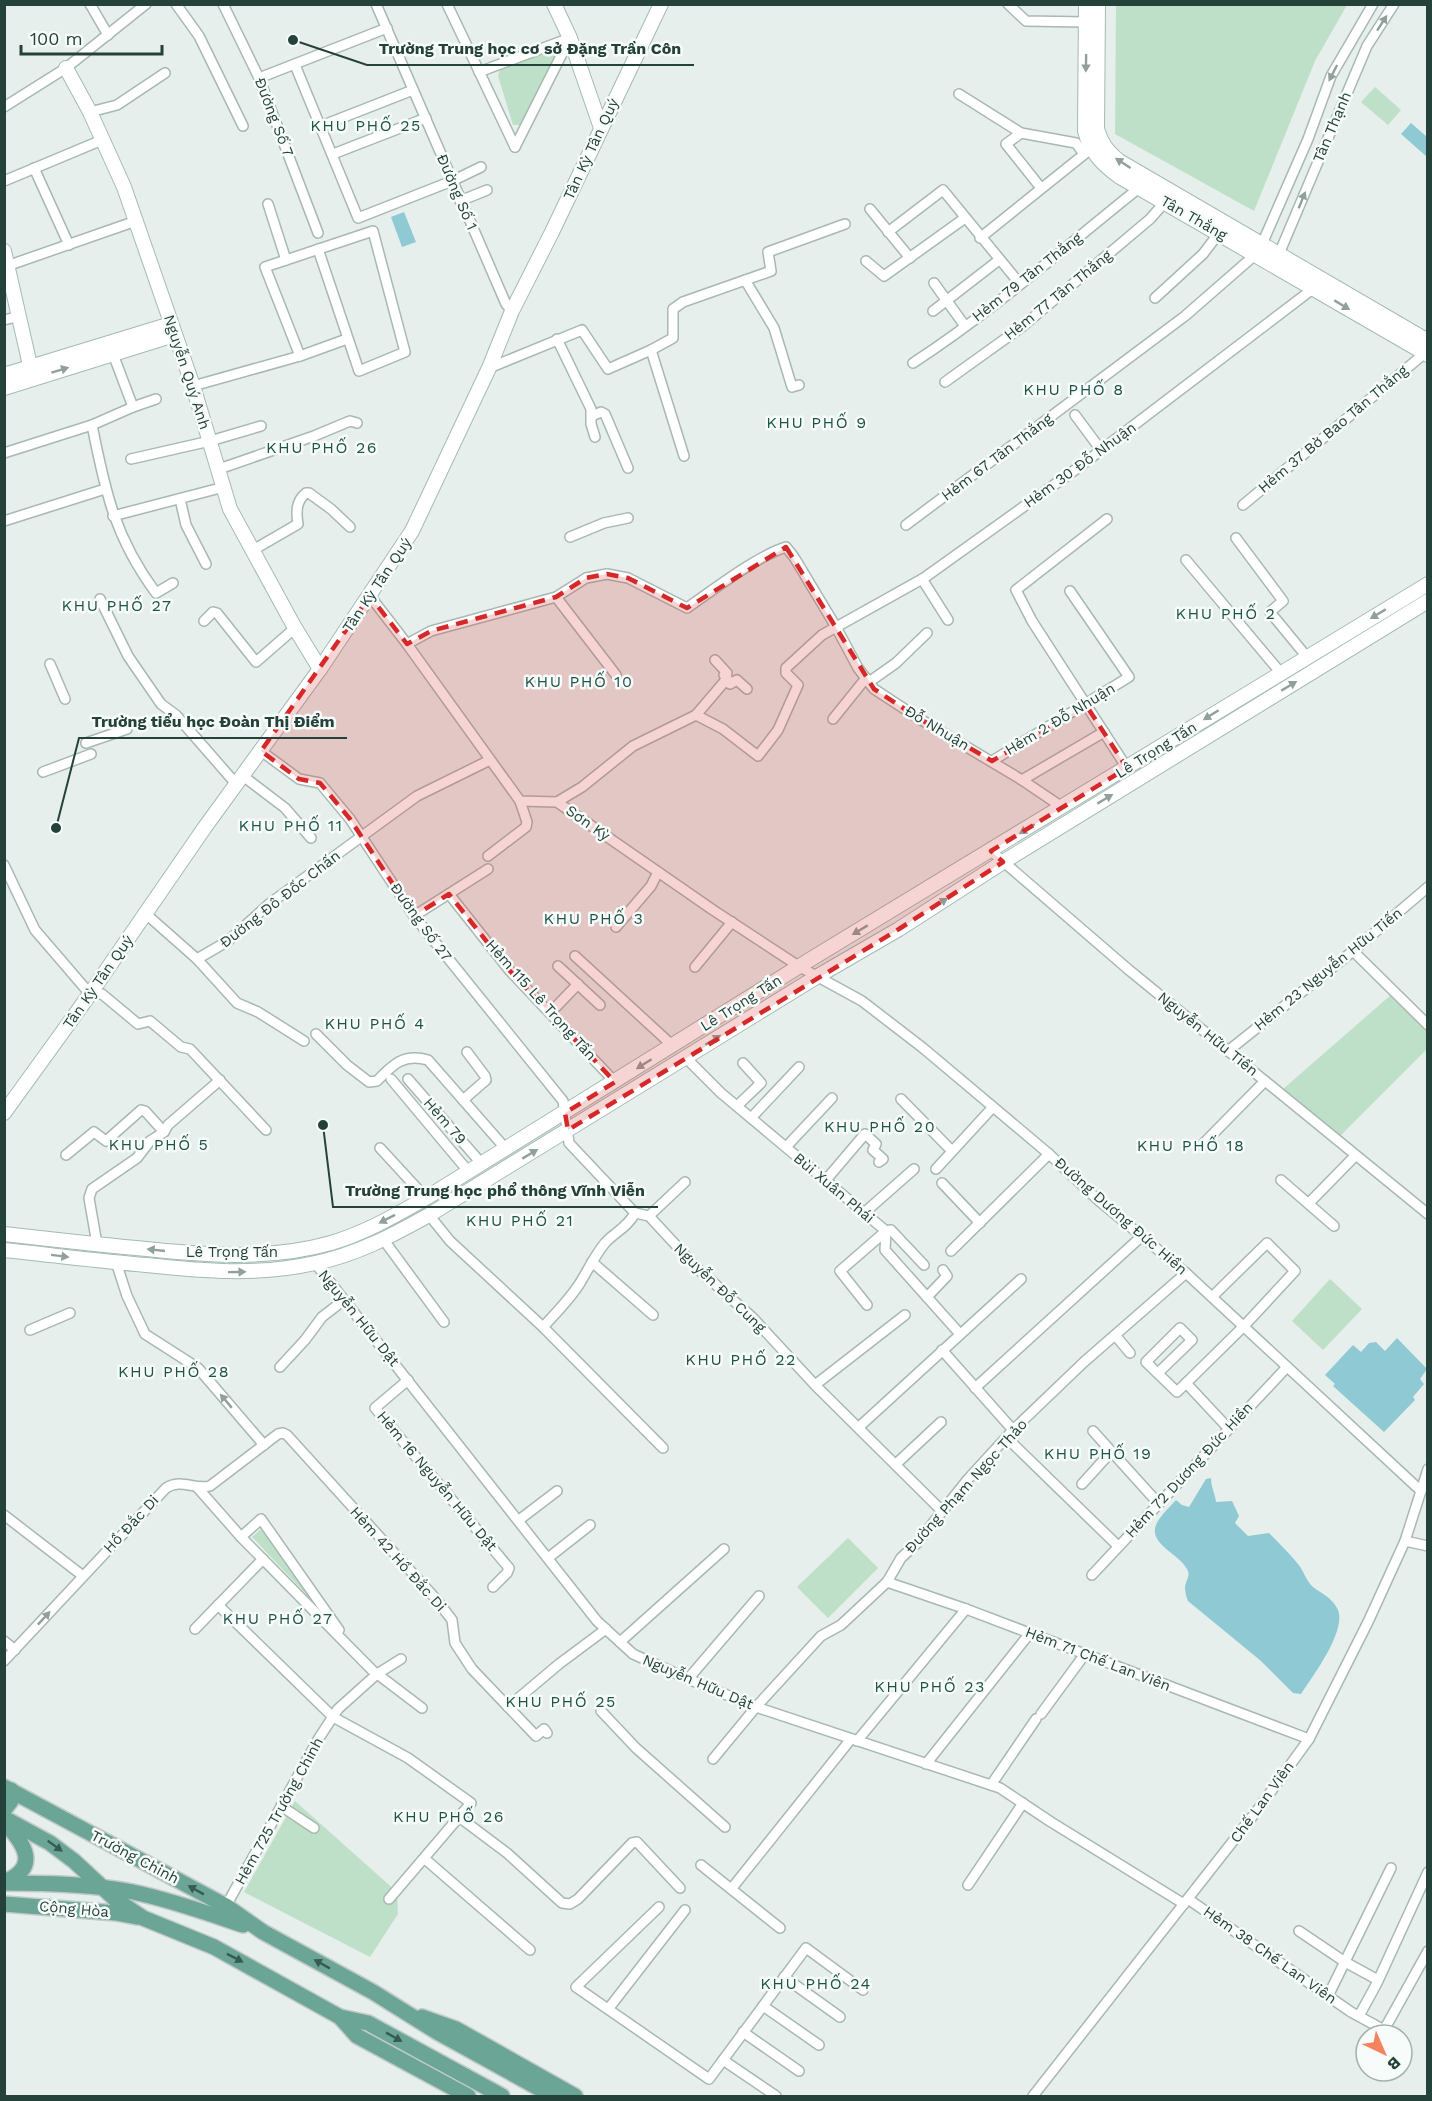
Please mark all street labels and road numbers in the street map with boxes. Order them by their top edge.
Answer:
street label: Đường Số 7 [251,75,297,159]
street label: Tân Thạnh [1309,89,1355,165]
street label: Tân Kỳ Tân Quý [560,95,623,203]
street label: Đường Số 1 [433,151,481,233]
street label: Tân Thắng [1158,192,1230,244]
street label: Hẻm 79 Tân Thắng [968,228,1086,326]
street label: Hẻm 77 Tân Thắng [1001,246,1115,344]
street label: Nguyễn Quý Anh [160,312,215,432]
street label: Hẻm 37 Bờ Bao Tân Thắng [1254,361,1412,497]
street label: Hẻm 67 Tân Thắng [938,409,1056,505]
street label: Hẻm 30 Đỗ Nhuận [1020,417,1140,512]
street label: Tân Kỳ Tân Quý [339,534,415,636]
street label: Hẻm 2 Đỗ Nhuận [1001,678,1118,759]
street label: Đỗ Nhuận [901,701,973,754]
street label: Lê Trọng Tấn [1112,718,1200,782]
street label: Sơn Kỳ [562,801,614,845]
street label: Đường Đô Đốc Chấn [216,846,344,952]
street label: Đường Số 27 [387,879,455,965]
street label: Hẻm 23 Nguyễn Hữu Tiến [1250,903,1406,1034]
street label: Tân Kỳ Tân Quý [59,931,137,1032]
street label: Hẻm 115 Lê Trọng Tấn [482,936,600,1064]
street label: Lê Trọng Tấn [697,971,785,1035]
street label: Nguyễn Hữu Tiến [1154,987,1262,1080]
street label: Hẻm 79 [420,1094,470,1148]
street label: Bùi Xuân Phái [790,1149,878,1227]
street label: Đường Dương Đức Hiền [1051,1153,1191,1279]
street label: Nguyễn Đỗ Cung [670,1239,770,1336]
street label: Lê Trọng Tấn [186,1243,278,1261]
street label: Nguyễn Hữu Dật [315,1266,405,1370]
street label: Hẻm 72 Dương Đức Hiền [1121,1398,1257,1542]
street label: Hẻm 16 Nguyễn Hữu Dật [373,1407,502,1555]
street label: Đường Phạm Ngọc Thảo [901,1415,1031,1557]
street label: Hồ Đắc Di [100,1491,162,1557]
street label: Hẻm 42 Hồ Đắc Di [346,1503,450,1615]
street label: Hẻm 71 Chế Lan Viên [1023,1623,1173,1695]
street label: Nguyễn Hữu Dật [640,1650,757,1714]
street label: Hẻm 725 Trường Chinh [231,1734,327,1888]
street label: Chế Lan Viên [1226,1758,1298,1846]
street label: Trường Chinh [88,1826,182,1888]
street label: Cộng Hòa [38,1897,110,1921]
street label: Hẻm 38 Chế Lan Viên [1200,1902,1340,2008]

